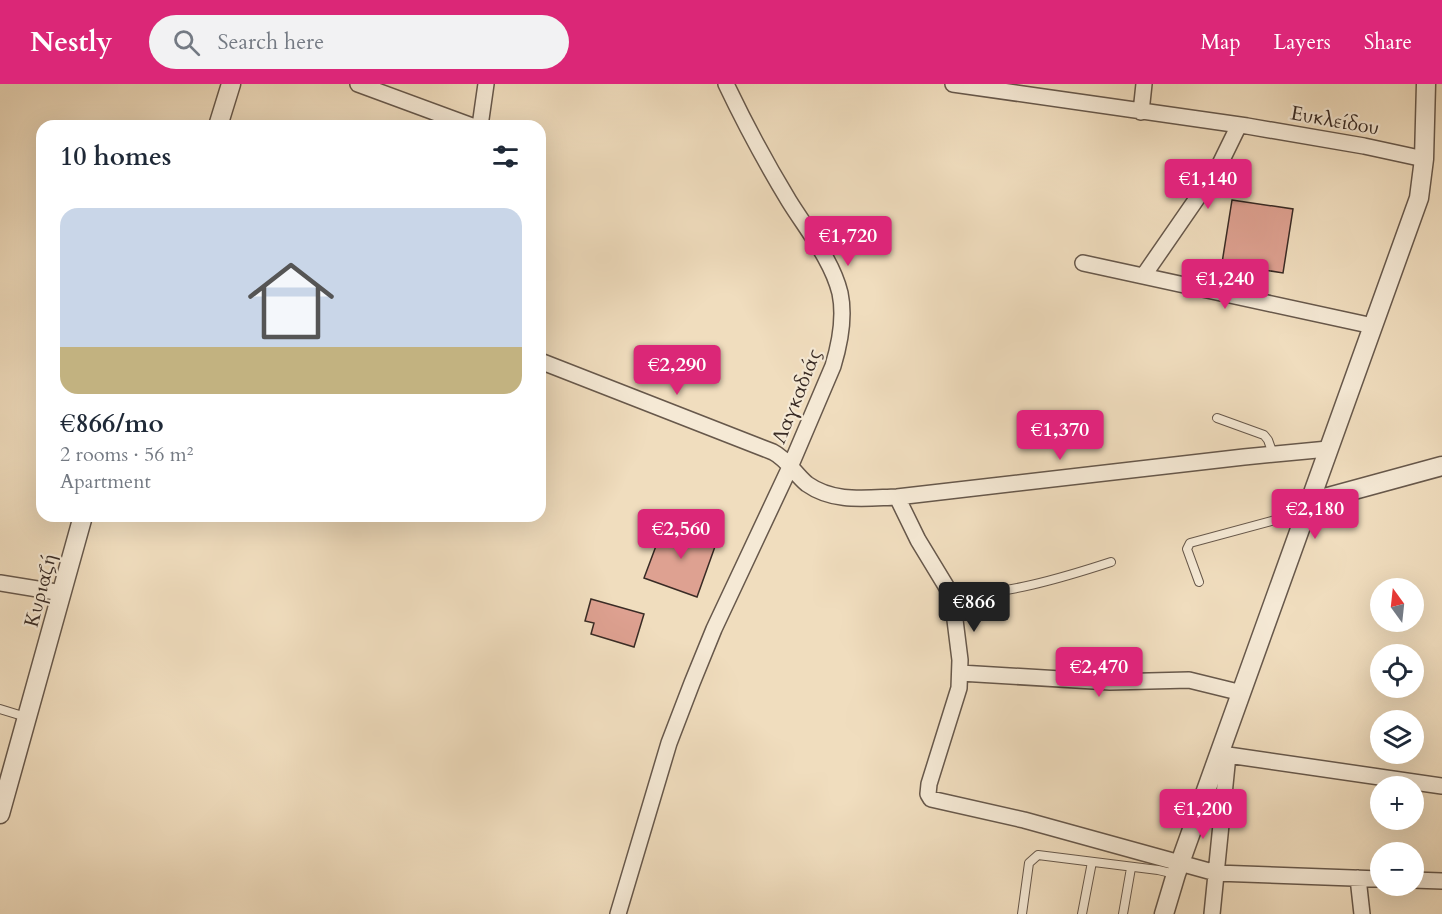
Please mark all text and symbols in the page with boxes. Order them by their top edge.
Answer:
search box [149,15,569,69]
text: Nestly [30,23,113,61]
icon: search [170,26,203,59]
text: Search here [218,27,324,57]
text: Map [1201,28,1241,57]
text: Layers [1274,28,1331,57]
text: Share [1364,28,1412,57]
street label: Ευκλείδου [1288,99,1381,142]
text: 10 homes [60,139,171,174]
icon: filters [489,140,522,173]
pin: €1,140 [1159,159,1257,210]
text: €1,140 [1179,165,1237,192]
pin: €1,720 [799,216,897,267]
text: €1,720 [819,222,877,249]
icon: home [237,247,345,355]
pin: €1,240 [1176,259,1274,310]
text: €1,240 [1196,265,1254,292]
street label: Λαγκαδιάς [765,344,828,448]
pin: €2,290 [628,345,726,396]
text: €2,290 [648,351,706,378]
text: €866/mo [60,406,164,441]
pin: €1,370 [1011,410,1109,461]
text: €1,370 [1031,416,1089,443]
text: 2 rooms · 56 m² [60,441,193,468]
text: Apartment [60,468,151,495]
pin: €2,180 [1266,489,1364,540]
text: €2,180 [1286,495,1344,522]
pin: €2,560 [632,509,730,560]
text: €2,560 [652,515,710,542]
street label: Κυριαζή [18,550,63,630]
north arrow [1370,578,1424,632]
map controls [1370,578,1424,896]
pin: €866 [938,582,1010,633]
text: €866 [953,588,995,615]
button: locate [1370,644,1424,698]
pin: €2,470 [1050,647,1148,698]
text: €2,470 [1070,653,1128,680]
button: layers [1370,710,1424,764]
button: + [1370,776,1424,830]
pin: €1,200 [1154,789,1252,840]
text: €1,200 [1174,795,1232,822]
button: − [1370,842,1424,896]

